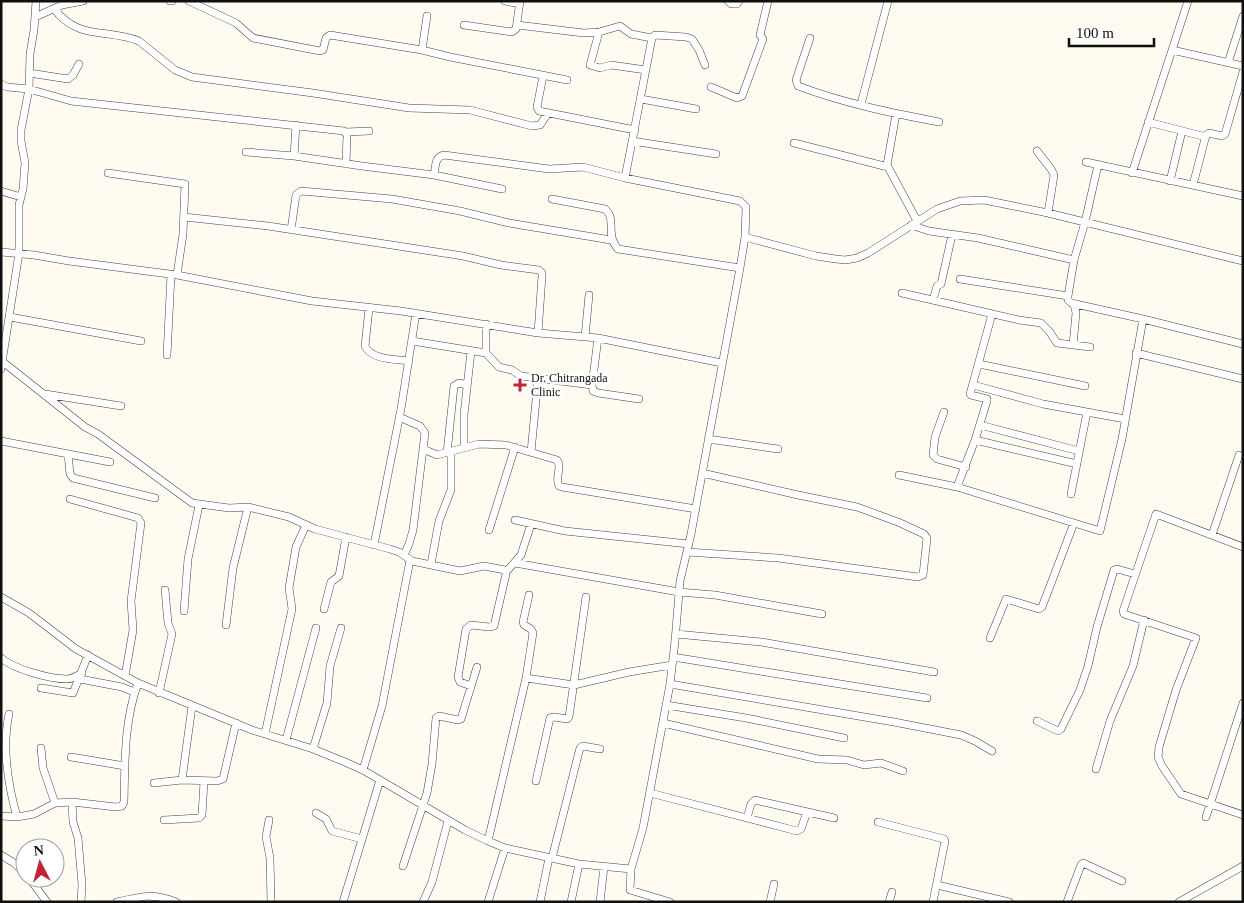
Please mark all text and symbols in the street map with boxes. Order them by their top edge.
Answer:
scale bar [1069,15,1154,47]
text: 100 m [1076,25,1114,41]
place label: Dr. Chitrangada Clinic [531,371,608,399]
marker: Dr. Chitrangada Clinic [513,378,527,392]
north arrow [15,838,65,888]
text: N [33,843,45,859]

